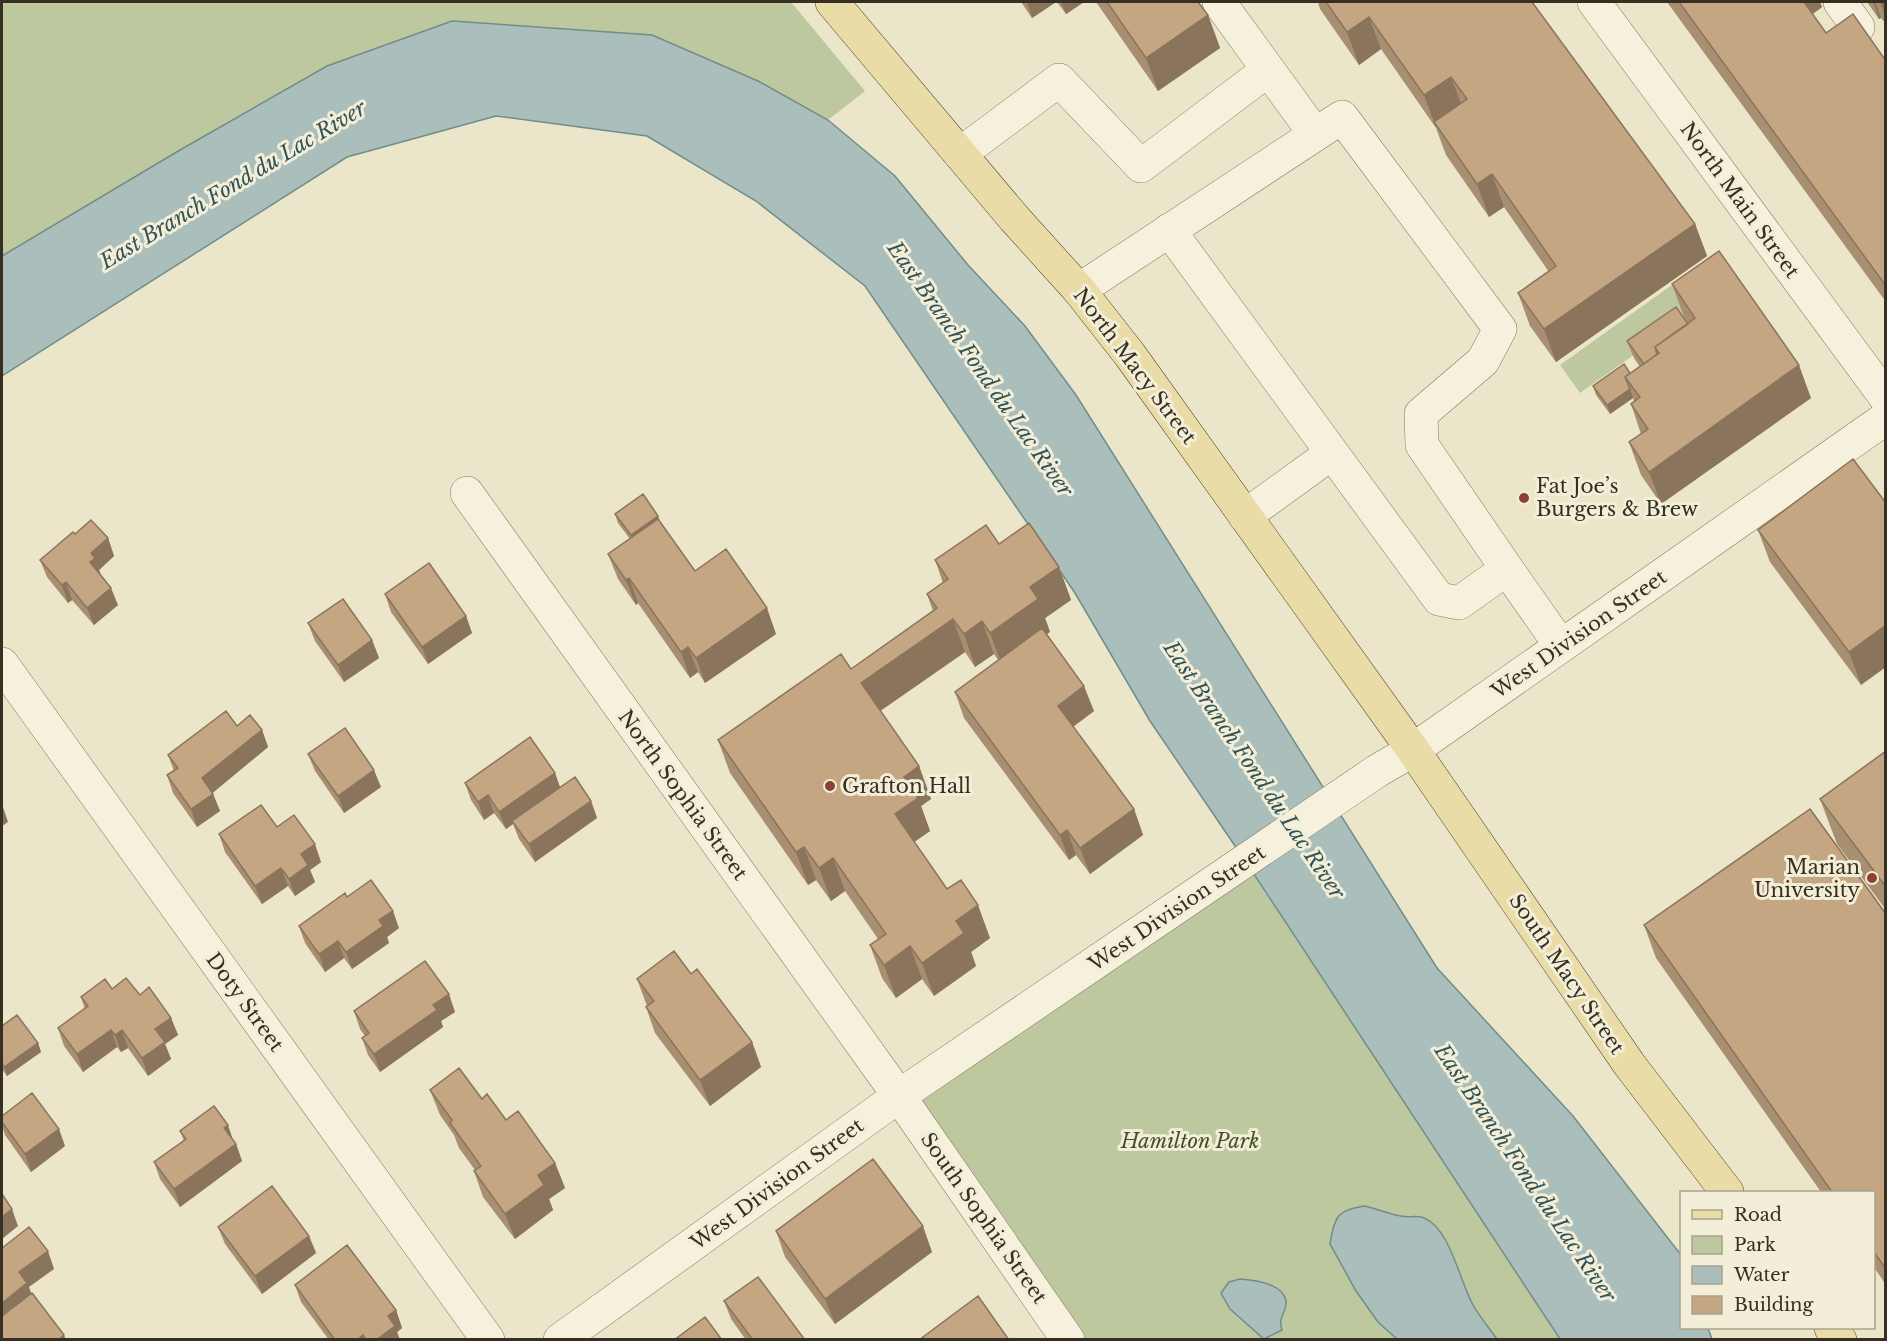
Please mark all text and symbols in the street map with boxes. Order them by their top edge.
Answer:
water label: East Branch Fond du Lac River [94,94,372,275]
street label: North Main Street [1675,118,1805,283]
water label: East Branch Fond du Lac River [881,235,1079,503]
street label: North Macy Street [1069,283,1202,449]
place label: Fat Joe’s Burgers & Brew [1536,474,1698,521]
marker: Fat Joe’s Burgers & Brew [1517,491,1531,505]
street label: West Division Street [1486,564,1671,704]
water label: East Branch Fond du Lac River [1157,635,1351,905]
street label: North Sophia Street [613,705,753,885]
place label: Grafton Hall [842,774,971,798]
marker: Grafton Hall [823,779,837,793]
street label: West Division Street [1083,840,1270,977]
place label: Marian University [1754,855,1860,902]
marker: Marian University [1865,871,1879,885]
street label: South Macy Street [1504,889,1630,1059]
street label: Doty Street [201,948,289,1056]
water label: East Branch Fond du Lac River [1428,1038,1622,1308]
street label: West Division Street [685,1113,869,1255]
street label: South Sophia Street [916,1128,1052,1309]
park label: Hamilton Park [1120,1129,1259,1153]
legend [1680,1191,1875,1329]
text: Road [1734,1204,1782,1226]
text: Park [1734,1234,1776,1256]
text: Water [1733,1264,1790,1286]
text: Building [1734,1294,1813,1316]

